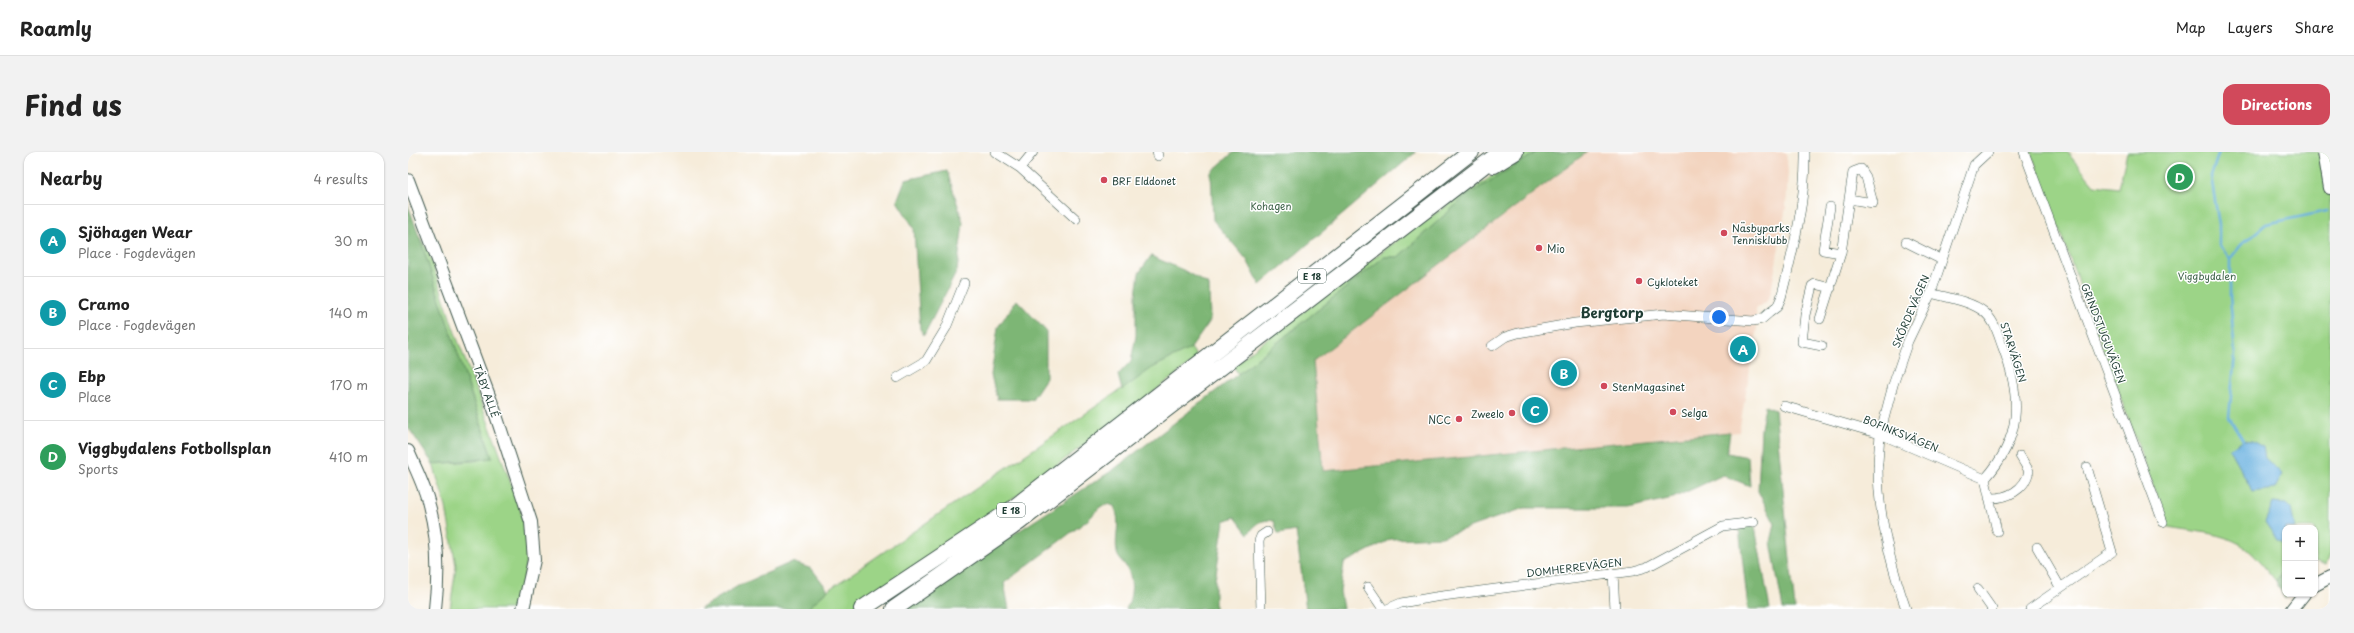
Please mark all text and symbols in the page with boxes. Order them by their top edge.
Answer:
text: Roamly [20,14,92,42]
text: Map [2176,17,2206,38]
text: Layers [2228,17,2273,38]
text: Share [2295,17,2334,38]
text: Find us [24,83,122,126]
button: Directions [2223,84,2330,125]
pin: D [2167,162,2193,192]
text: Nearby [40,165,102,191]
text: 4 results [314,169,368,188]
place label: BRF Elddonet [1112,173,1176,188]
marker: BRF Elddonet [1099,175,1109,185]
park label: Kohagen [1251,198,1291,213]
text: Sjöhagen Wear [78,220,193,243]
place label: Näsbyparks Tennisklubb [1732,220,1790,247]
marker: Näsbyparks Tennisklubb [1719,228,1729,238]
text: A [48,231,58,250]
text: 30 m [334,231,368,250]
place label: Mio [1547,241,1565,256]
text: Place · Fogdevägen [78,243,196,262]
marker: Mio [1534,243,1544,253]
park label: Viggbydalen [2178,268,2236,283]
road number: E 18 [1298,269,1326,283]
street label: SKÖRDEVÄGEN [1888,272,1932,350]
place label: Cykloteket [1647,274,1698,290]
marker: Cykloteket [1634,276,1644,286]
street label: GRINDSTUGUVÄGEN [2078,281,2130,385]
text: Cramo [78,292,130,315]
district label: Bergtorp [1580,302,1644,323]
text: B [49,303,57,322]
text: 140 m [329,303,368,322]
your location [1709,307,1729,327]
text: Place · Fogdevägen [78,315,196,334]
street label: STARVÄGEN [1997,320,2031,384]
pin: A [1730,334,1756,364]
pin: B [1551,358,1577,388]
street label: TÄBY ALLÉ [470,362,504,420]
text: Ebp [78,364,106,387]
text: C [48,375,58,394]
text: 170 m [330,375,368,394]
place label: StenMagasinet [1612,379,1685,394]
marker: StenMagasinet [1599,381,1609,391]
text: Place [78,387,111,406]
pin: C [1522,395,1548,425]
place label: Selga [1681,405,1708,420]
place label: Zweelo [1471,406,1504,421]
marker: Selga [1668,407,1678,417]
marker: Zweelo [1507,408,1517,418]
street label: BOFINKSVÄGEN [1861,411,1941,455]
place label: NCC [1428,412,1451,427]
marker: NCC [1454,414,1464,424]
text: Viggbydalens Fotbollsplan [78,436,271,459]
text: D [48,447,58,466]
text: 410 m [329,447,368,466]
text: Sports [78,459,118,478]
road number: E 18 [997,503,1025,517]
map controls [2282,525,2318,597]
button: + [2282,525,2318,561]
street label: DOMHERREVÄGEN [1525,554,1623,580]
button: − [2282,561,2318,597]

